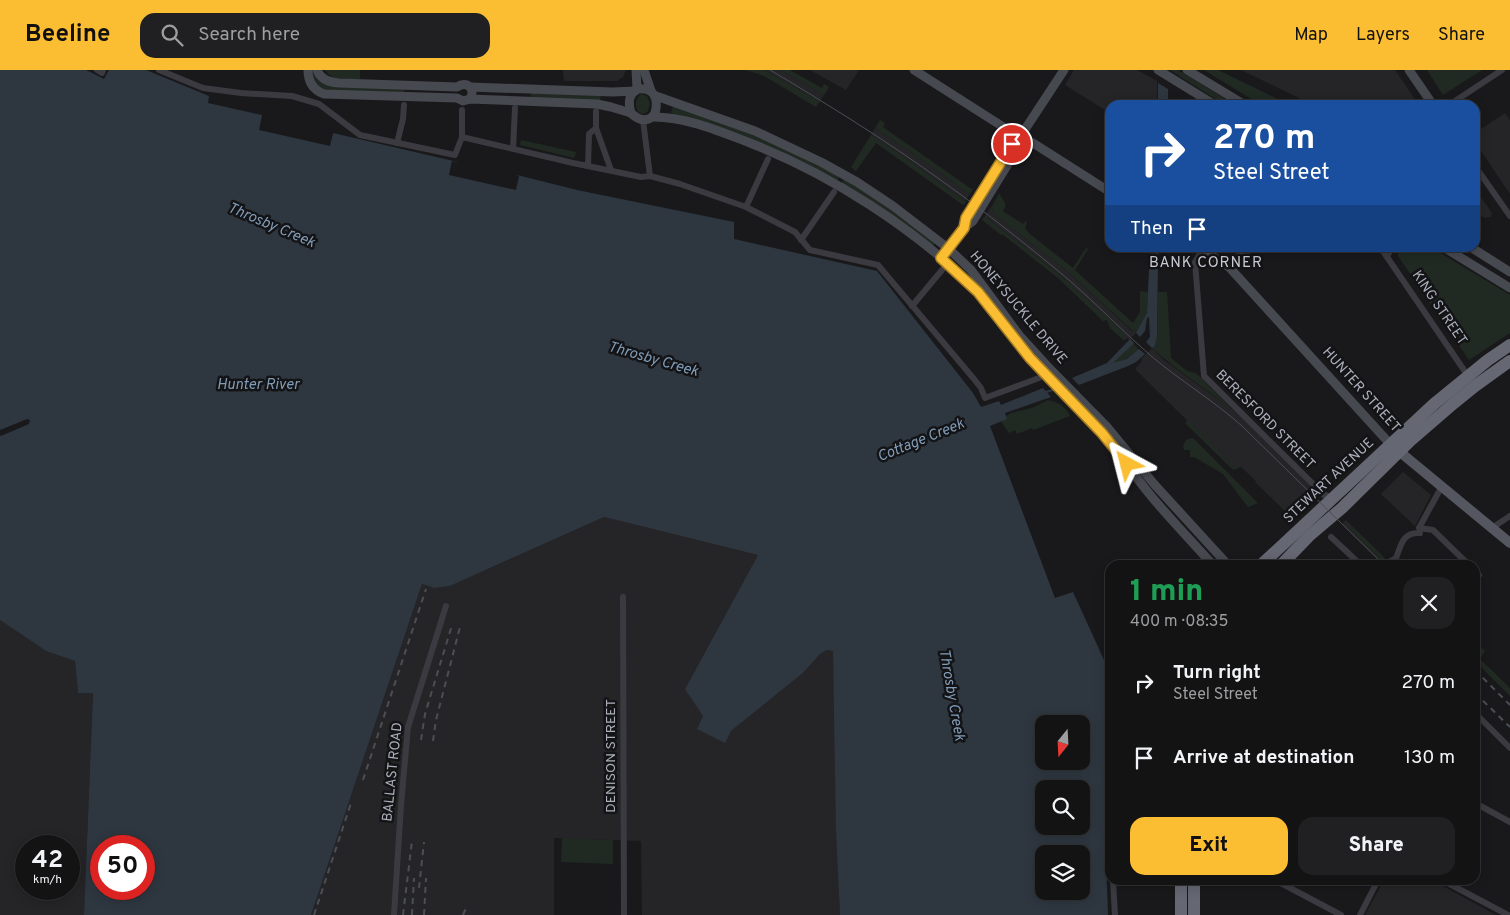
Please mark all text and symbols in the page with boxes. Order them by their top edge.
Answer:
search box [140,13,490,58]
text: Beeline [25,20,110,50]
icon: search [158,21,186,49]
text: Search here [198,23,300,47]
text: Map [1294,24,1328,47]
text: Layers [1356,24,1410,47]
text: Share [1438,24,1485,47]
text: 270 m [1213,117,1315,161]
icon: right [1130,120,1195,185]
pin [991,123,1033,165]
icon: arrive [998,130,1026,158]
text: Steel Street [1213,160,1330,187]
water label: Throsby Creek [224,199,318,253]
icon: arrive [1183,215,1211,243]
text: Then [1130,217,1173,241]
street label: HONEYSUCKLE DRIVE [966,248,1070,368]
district label: BANK CORNER [1149,254,1263,273]
street label: KING STREET [1408,267,1470,349]
water label: Throsby Creek [606,338,701,382]
street label: HUNTER STREET [1318,344,1404,436]
street label: BERESFORD STREET [1212,367,1318,473]
water label: Hunter River [217,376,300,395]
water label: Cottage Creek [875,415,968,467]
street label: STEWART AVENUE [1280,435,1378,527]
position arrow [1100,437,1152,489]
text: 1 min [1130,574,1203,611]
button: close [1403,577,1455,629]
text: 400 m · 08:35 [1130,612,1228,632]
water label: Throsby Creek [934,648,969,743]
text: Turn right [1173,661,1261,685]
icon: right [1130,669,1158,697]
text: 270 m [1401,671,1455,695]
text: Steel Street [1173,685,1258,705]
street label: DENISON STREET [603,699,620,813]
north arrow [1035,715,1090,770]
map controls [1035,715,1090,900]
street label: BALLAST ROAD [379,721,407,823]
icon: arrive [1130,744,1158,772]
text: Arrive at destination [1173,746,1354,770]
text: 130 m [1404,746,1455,770]
button: search [1035,780,1090,835]
button: Exit [1130,817,1288,875]
button: Share [1298,817,1455,875]
speed limit sign: 50 [90,835,155,900]
text: 42 [32,845,63,877]
button: layers [1035,845,1090,900]
text: km/h [33,872,62,888]

